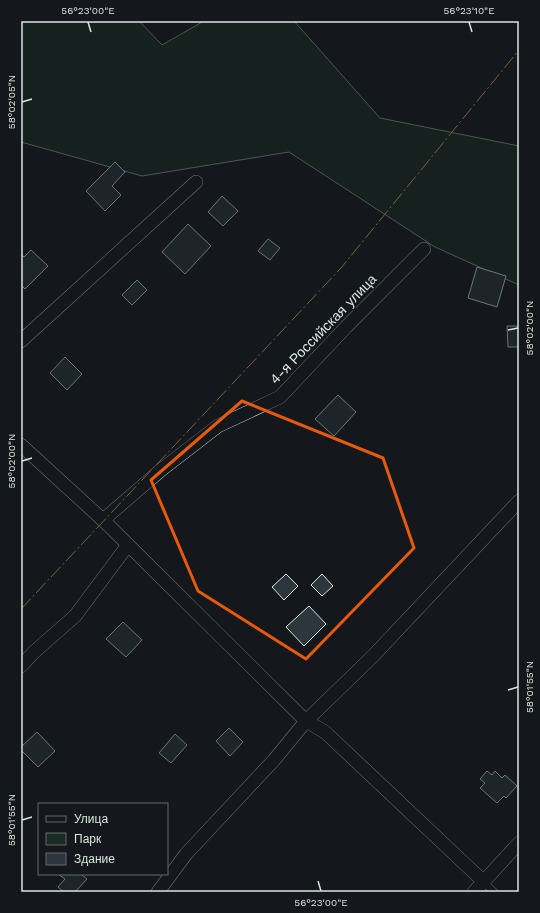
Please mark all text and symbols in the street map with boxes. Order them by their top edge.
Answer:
text: 56°23'00"E [61,5,115,16]
text: 56°23'10"E [443,5,495,16]
text: 58°02'05"N [6,75,17,129]
street label: 4-я Российская улица [266,271,380,387]
text: 58°02'00"N [524,301,535,355]
text: 58°02'00"N [6,434,17,488]
text: 58°01'55"N [524,661,535,713]
text: 58°01'55"N [6,794,17,846]
legend [38,803,168,875]
text: Улица [74,812,108,826]
text: Парк [74,832,102,846]
text: Здание [74,852,115,866]
text: 56°23'00"E [294,897,348,908]

